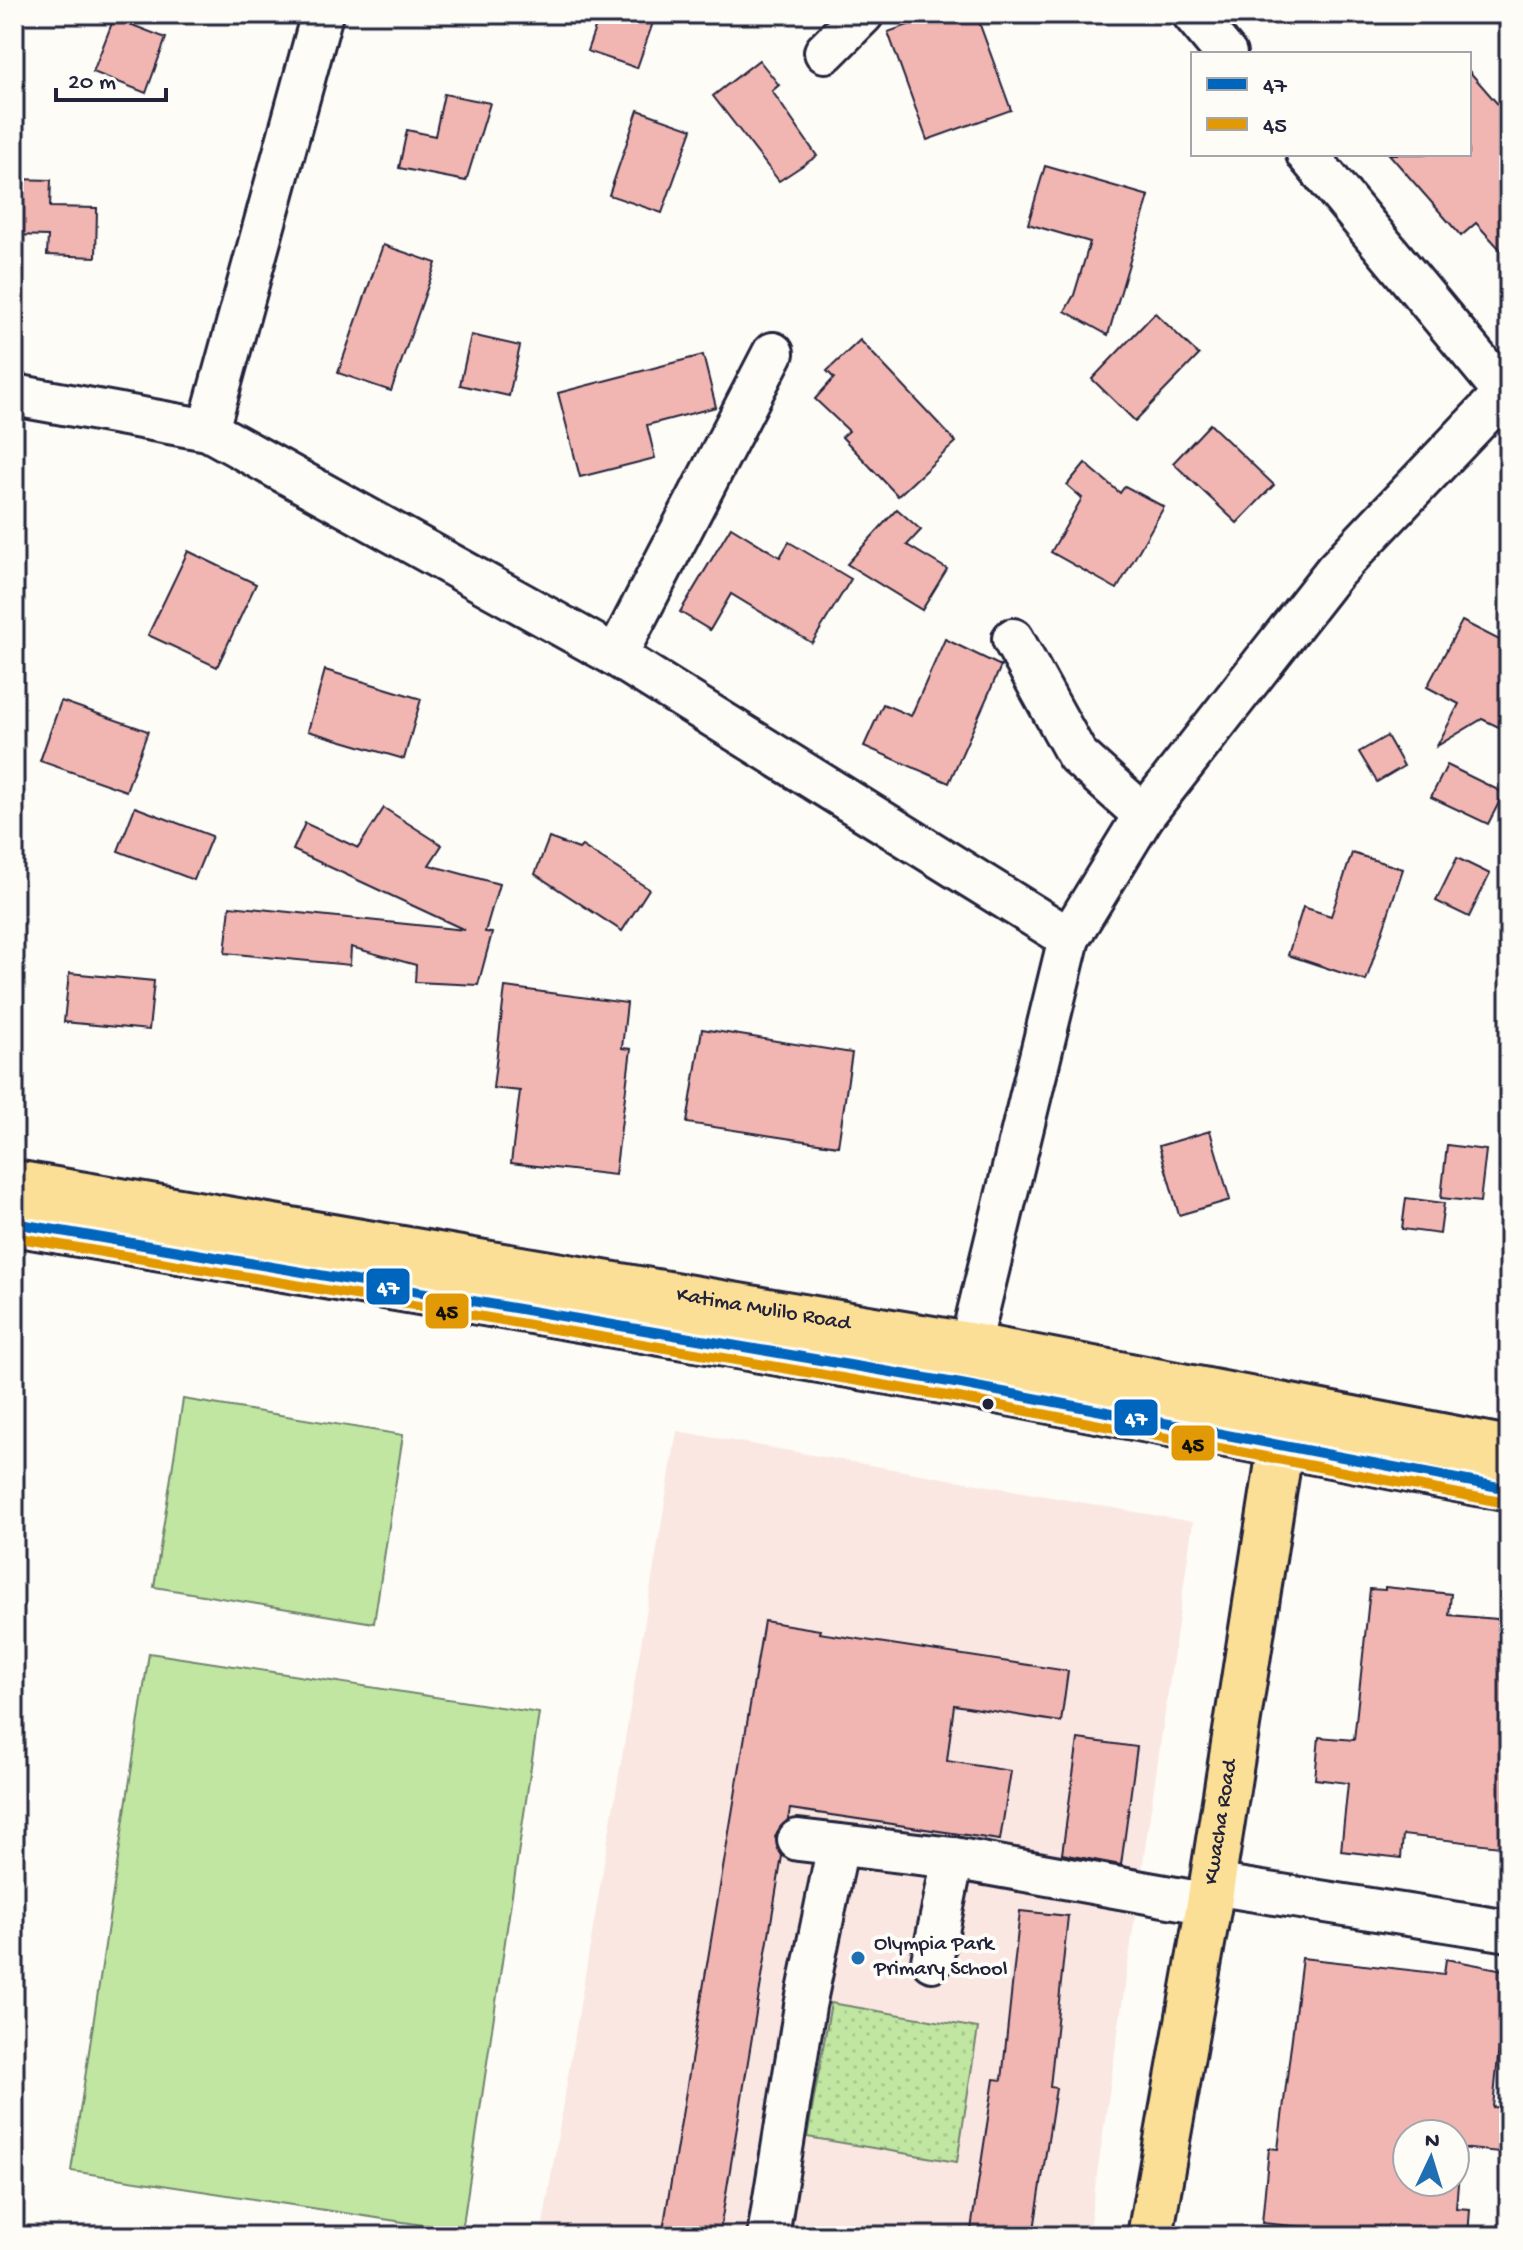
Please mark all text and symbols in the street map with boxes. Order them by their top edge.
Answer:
scale bar [56,52,166,102]
legend [1191,52,1471,156]
text: 20 m [68,69,116,98]
text: 47 [1263,73,1287,102]
text: 45 [1263,113,1287,142]
line badge: 47 [365,1267,411,1306]
text: 47 [376,1277,400,1303]
street label: Katima Mulilo Road [674,1283,854,1338]
line badge: 45 [424,1292,470,1330]
text: 45 [435,1301,458,1327]
unlabelled marker [980,1396,996,1412]
line badge: 47 [1113,1398,1159,1437]
text: 47 [1124,1408,1148,1434]
line badge: 45 [1170,1424,1216,1462]
text: 45 [1181,1434,1204,1460]
street label: Kwacha Road [1199,1756,1245,1887]
place label: Olympia Park Primary School [873,1932,1008,1983]
marker: Olympia Park Primary School [849,1949,867,1967]
north arrow [1391,2118,1471,2198]
text: N [1424,2129,1440,2156]

